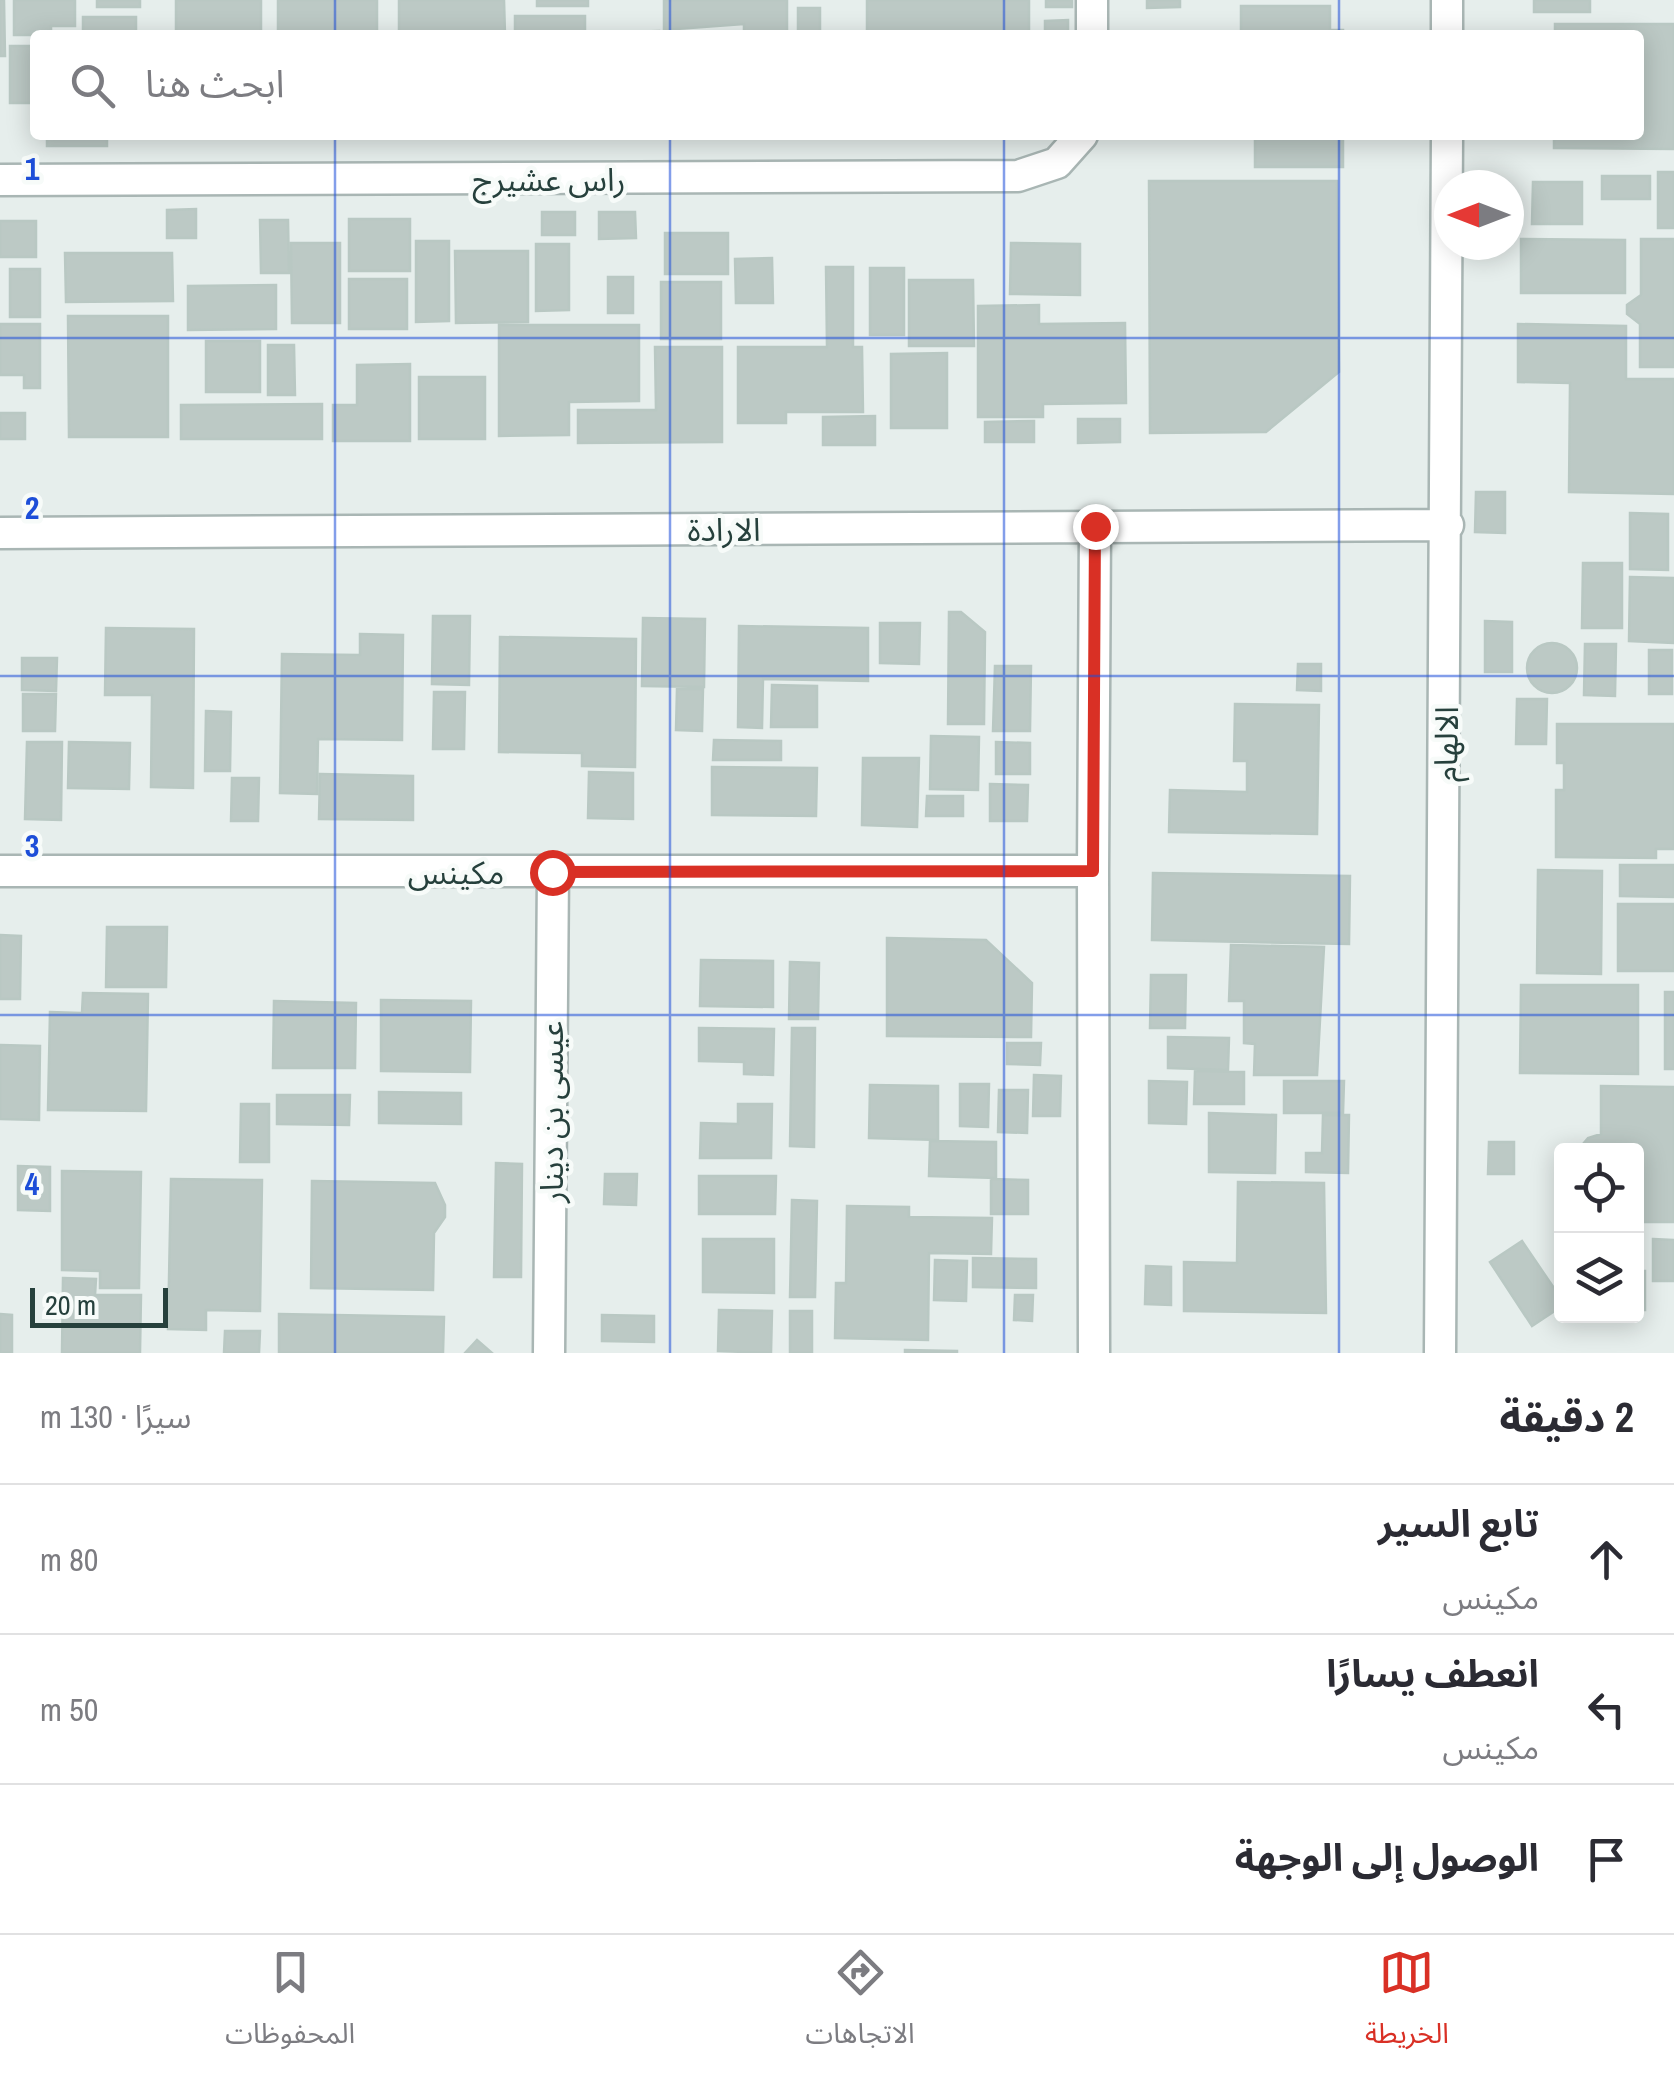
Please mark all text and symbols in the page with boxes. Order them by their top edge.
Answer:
search box [30,30,1644,140]
icon: search [65,58,120,113]
text: ابحث هنا [145,58,285,109]
text: 1 [25,147,40,190]
street label: راس عشيرج [473,158,625,204]
north arrow [1434,170,1524,260]
text: 2 [25,486,39,529]
route end [1073,504,1119,550]
street label: الارادة [687,508,761,551]
street label: الالهام [1424,706,1471,782]
text: 3 [25,824,39,867]
route start [530,850,576,896]
street label: مكينس [408,851,504,894]
street label: عيسى بن دينار [530,1021,573,1204]
map controls [1554,1143,1644,1323]
button: locate [1554,1143,1644,1233]
text: 4 [25,1162,40,1205]
button: layers [1554,1233,1644,1323]
scale bar [30,1283,168,1328]
text: 20 m [45,1286,96,1324]
text: 2 دقيقة [1500,1389,1634,1445]
text: سيرًا · 130 m [40,1395,191,1438]
text: تابع السير [1378,1498,1539,1549]
icon: ahead [1579,1532,1634,1587]
text: 80 m [40,1538,98,1581]
text: مكينس [1442,1576,1539,1619]
text: انعطف يسارًا [1326,1648,1539,1699]
icon: left [1579,1682,1634,1737]
text: 50 m [40,1688,98,1731]
text: مكينس [1442,1726,1539,1769]
text: الوصول إلى الوجهة [1235,1832,1539,1883]
icon: arrive [1579,1832,1634,1887]
tab: المحفوظات [225,1945,355,2064]
tab: الاتجاهات [805,1945,915,2064]
tab: الخريطة [1365,1945,1449,2064]

